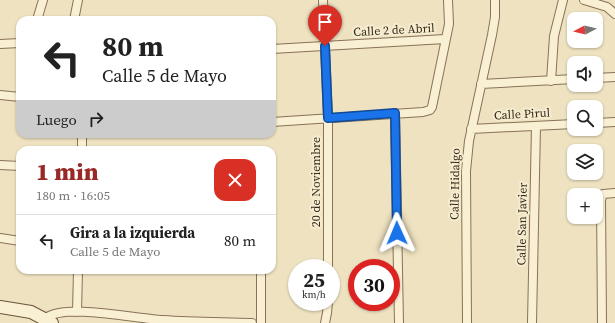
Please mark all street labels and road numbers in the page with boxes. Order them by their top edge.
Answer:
street label: Calle 2 de Abril [353,20,435,40]
street label: Calle Pirul [494,105,551,123]
street label: 20 de Noviembre [308,137,324,227]
street label: Calle Hidalgo [446,148,464,220]
street label: Calle San Javier [513,182,531,266]

